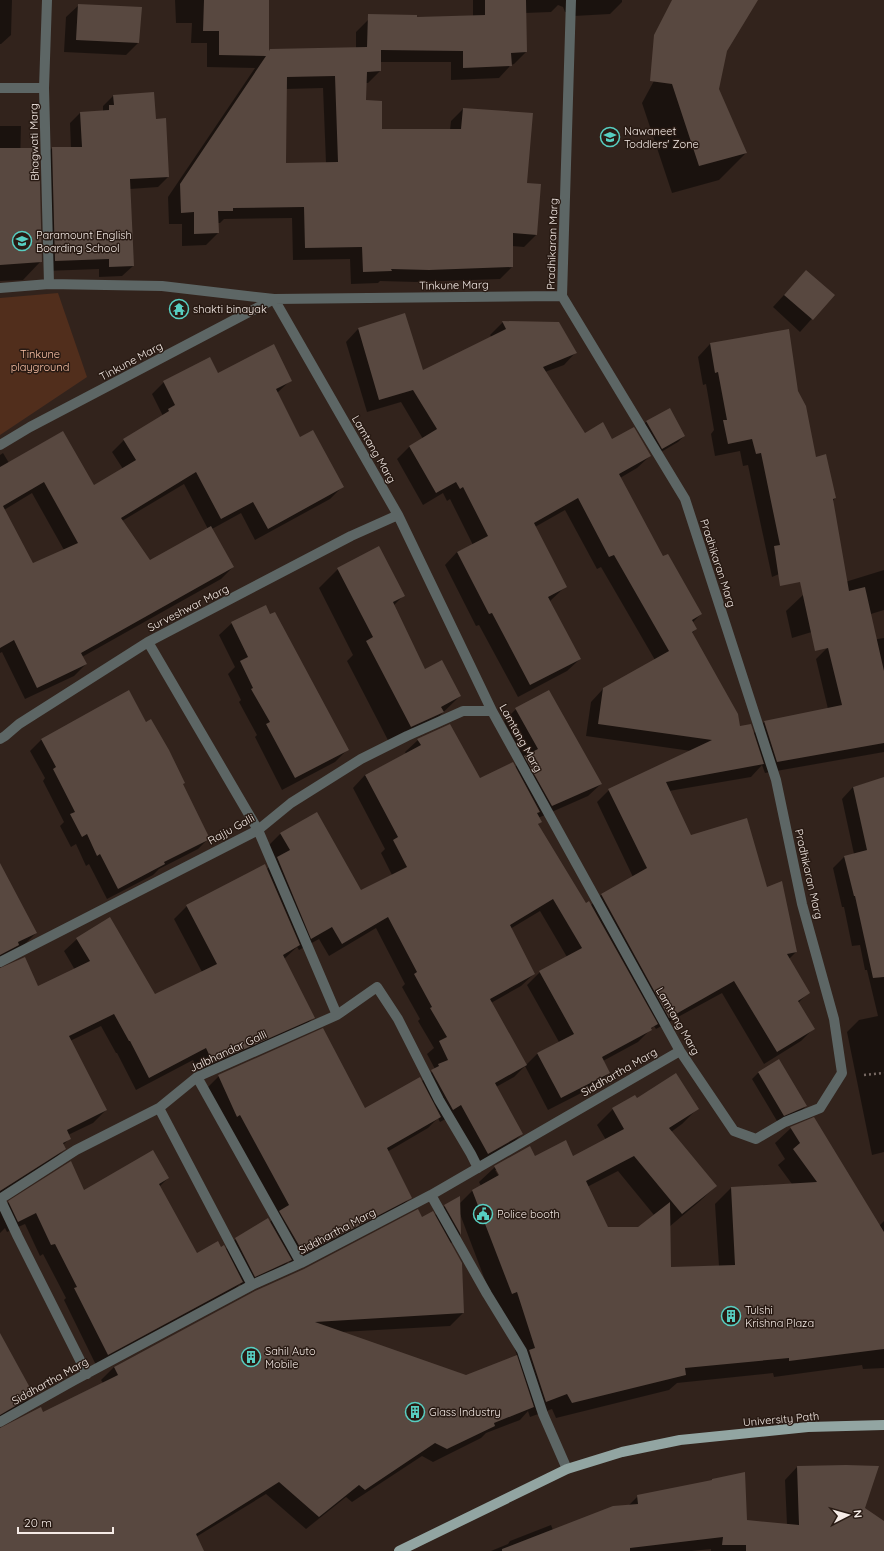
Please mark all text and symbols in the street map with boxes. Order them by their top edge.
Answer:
street label: Bhagwati Marg [26,103,42,181]
place label: Nawaneet Toddlers' Zone [624,124,699,151]
school or university icon: Nawaneet Toddlers' Zone [599,126,621,148]
street label: Pradhikaran Marg [543,198,561,290]
place label: Paramount English Boarding School [36,228,132,255]
school or university icon: Paramount English Boarding School [11,230,33,252]
street label: Tinkune Marg [419,277,489,293]
temple icon: shakti binayak [168,298,190,320]
place label: shakti binayak [193,302,267,316]
street label: Tinkune Marg [97,338,165,384]
park label: Tinkune playground [11,347,69,374]
street label: Lamtang Marg [349,413,399,485]
street label: Pradhikaran Marg [697,517,739,609]
street label: Surveshwar Marg [145,581,231,635]
street label: Lamtang Marg [496,701,546,775]
street label: Rajju Galli [205,810,257,848]
street label: Pradhikaran Marg [792,828,826,920]
street label: Lamtang Marg [653,985,703,1057]
street label: Jalbhandar Galli [187,1027,269,1075]
street label: Siddhartha Marg [579,1045,659,1099]
public building icon: Police booth [472,1203,494,1225]
street label: Siddhartha Marg [296,1205,378,1257]
place label: Police booth [497,1207,560,1221]
place label: Tulshi Krishna Plaza [745,1303,814,1330]
building icon: Tulshi Krishna Plaza [720,1305,742,1327]
place label: Sahil Auto Mobile [265,1344,316,1371]
building icon: Sahil Auto Mobile [240,1346,262,1368]
street label: Siddhartha Marg [9,1354,91,1408]
building icon: Glass Industry [404,1401,426,1423]
place label: Glass Industry [429,1405,501,1419]
street label: University Path [742,1409,820,1429]
north arrow [828,1495,868,1535]
scale bar [18,1509,113,1535]
text: N [851,1509,865,1519]
text: 20 m [24,1515,52,1530]

